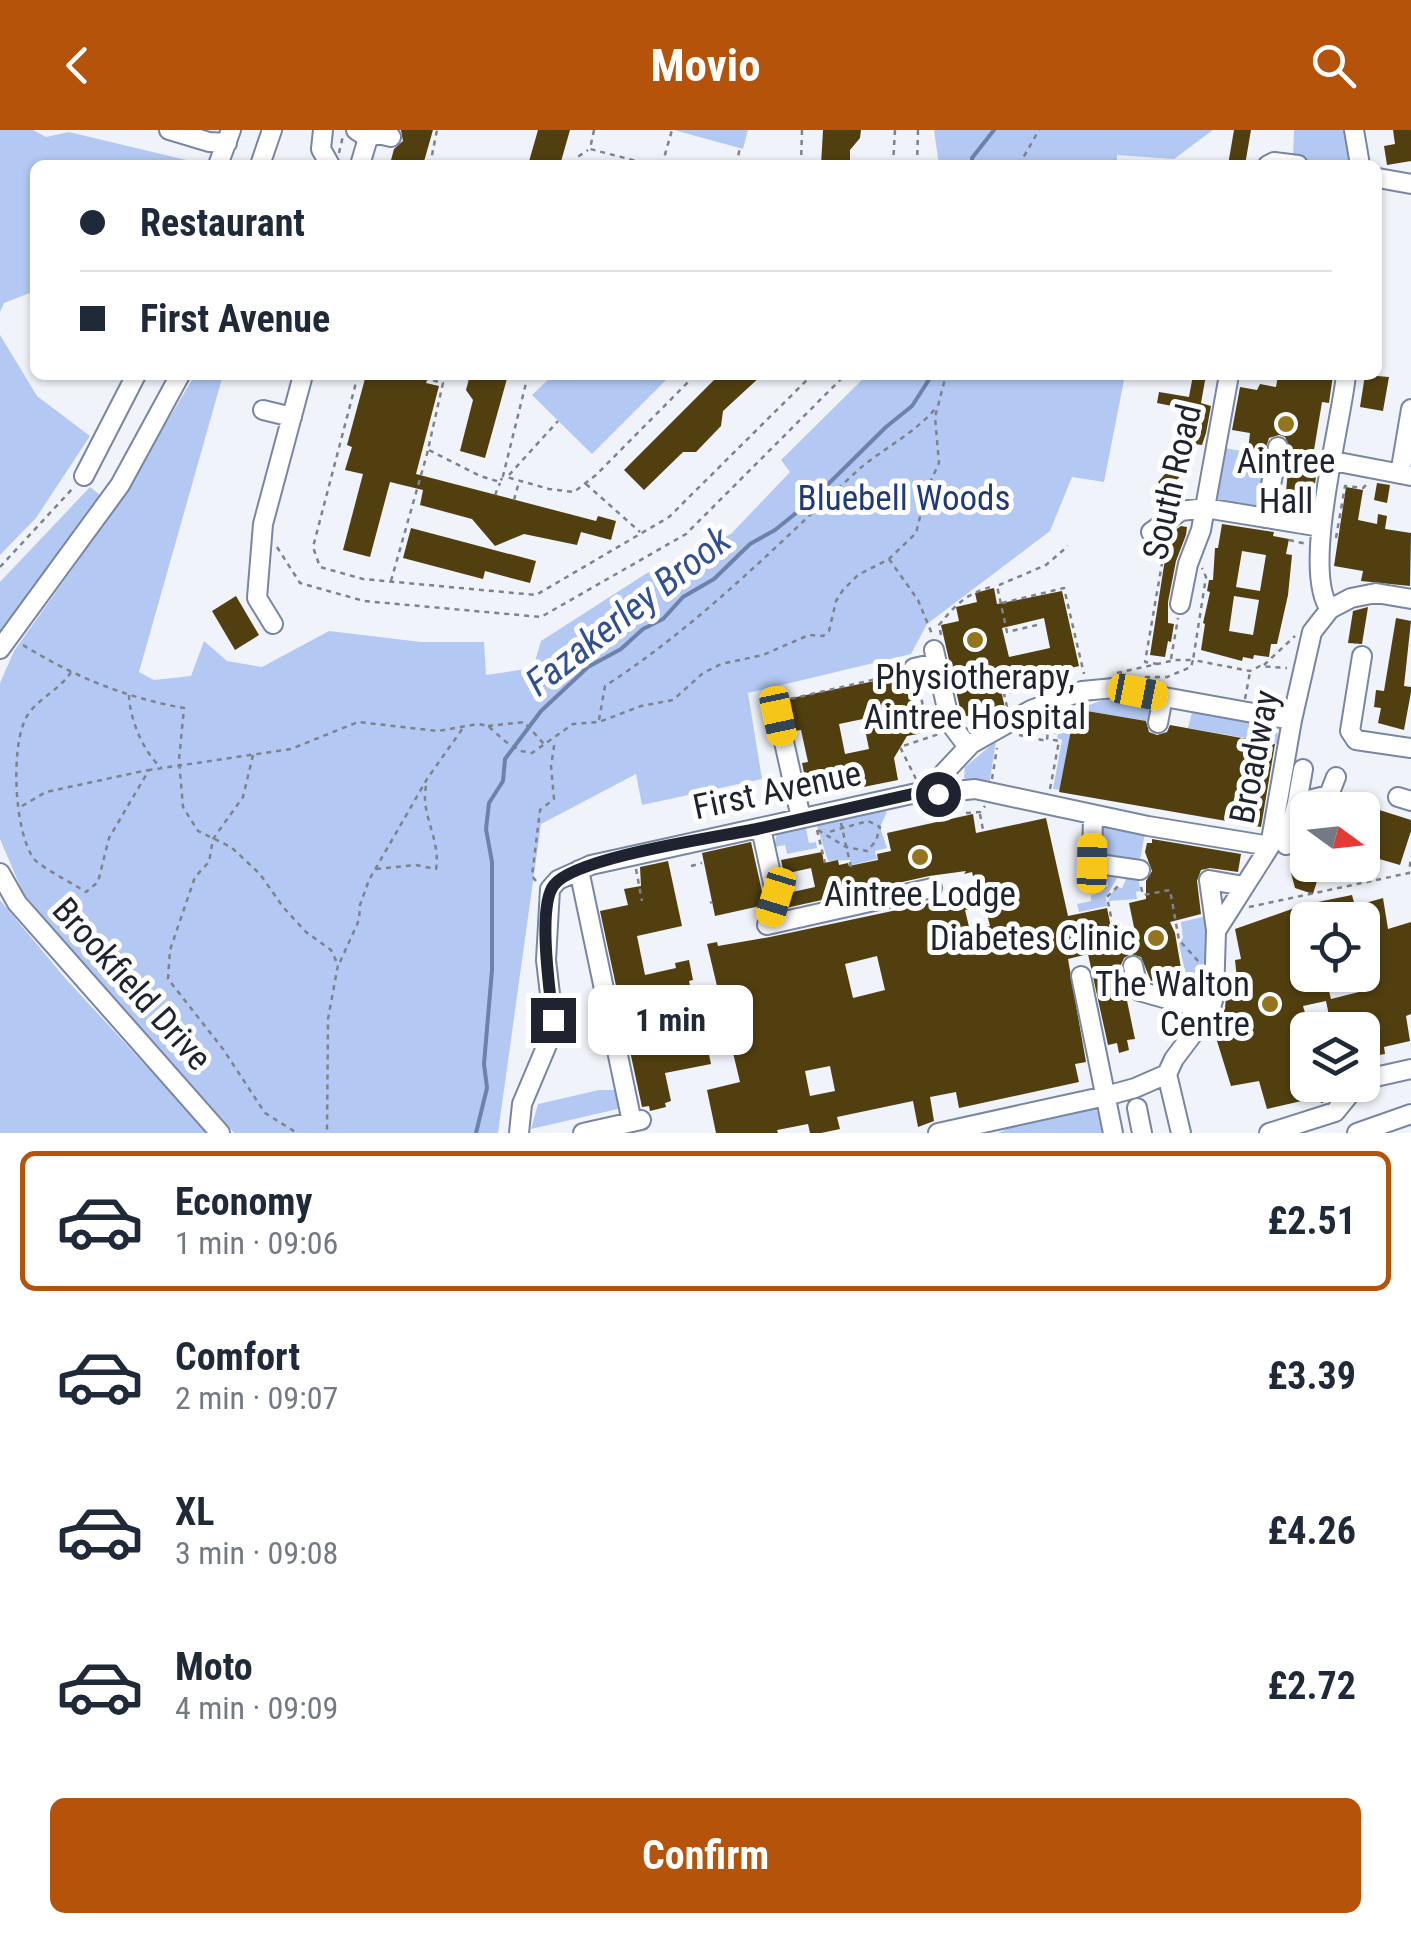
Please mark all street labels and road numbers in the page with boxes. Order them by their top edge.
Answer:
street label: South Road [1135,400,1210,564]
street label: Broadway [1221,687,1287,827]
street label: First Avenue [689,753,865,828]
street label: Brookfield Drive [44,890,220,1079]

